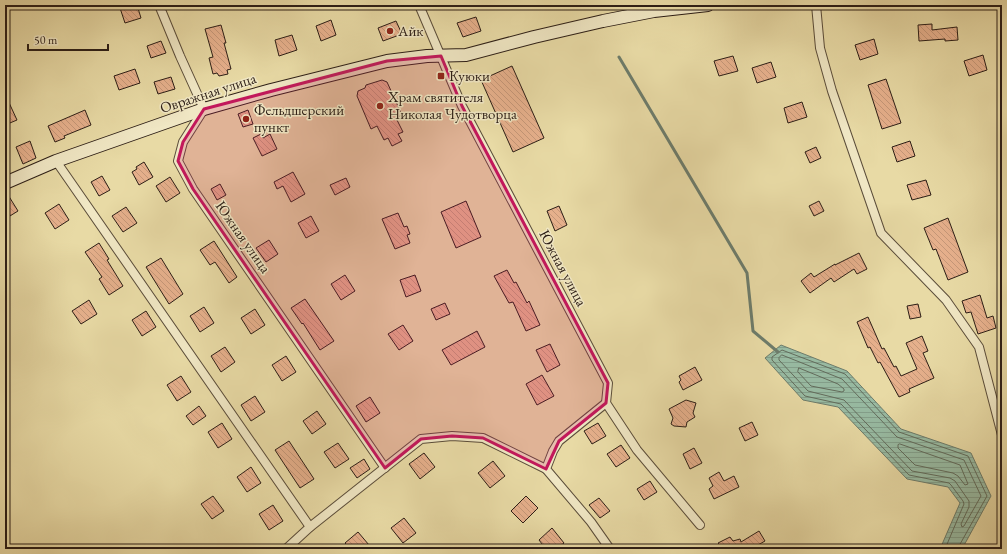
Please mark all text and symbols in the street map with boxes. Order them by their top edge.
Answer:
place label: Айк [397,21,423,40]
scale bar [28,26,108,52]
marker: Айк [385,26,395,36]
text: 50 m [34,32,58,48]
place label: Куюки [449,66,490,85]
street label: Овражная улица [157,68,258,117]
marker: Куюки [436,71,446,81]
place label: Храм святителя Николая Чудотворца [387,87,517,123]
place label: Фельдшерский пункт [254,100,344,136]
marker: Храм святителя Николая Чудотворца [375,101,385,111]
marker: Фельдшерский пункт [241,114,251,124]
street label: Южная улица [211,197,275,277]
street label: Южная улица [535,226,592,310]

